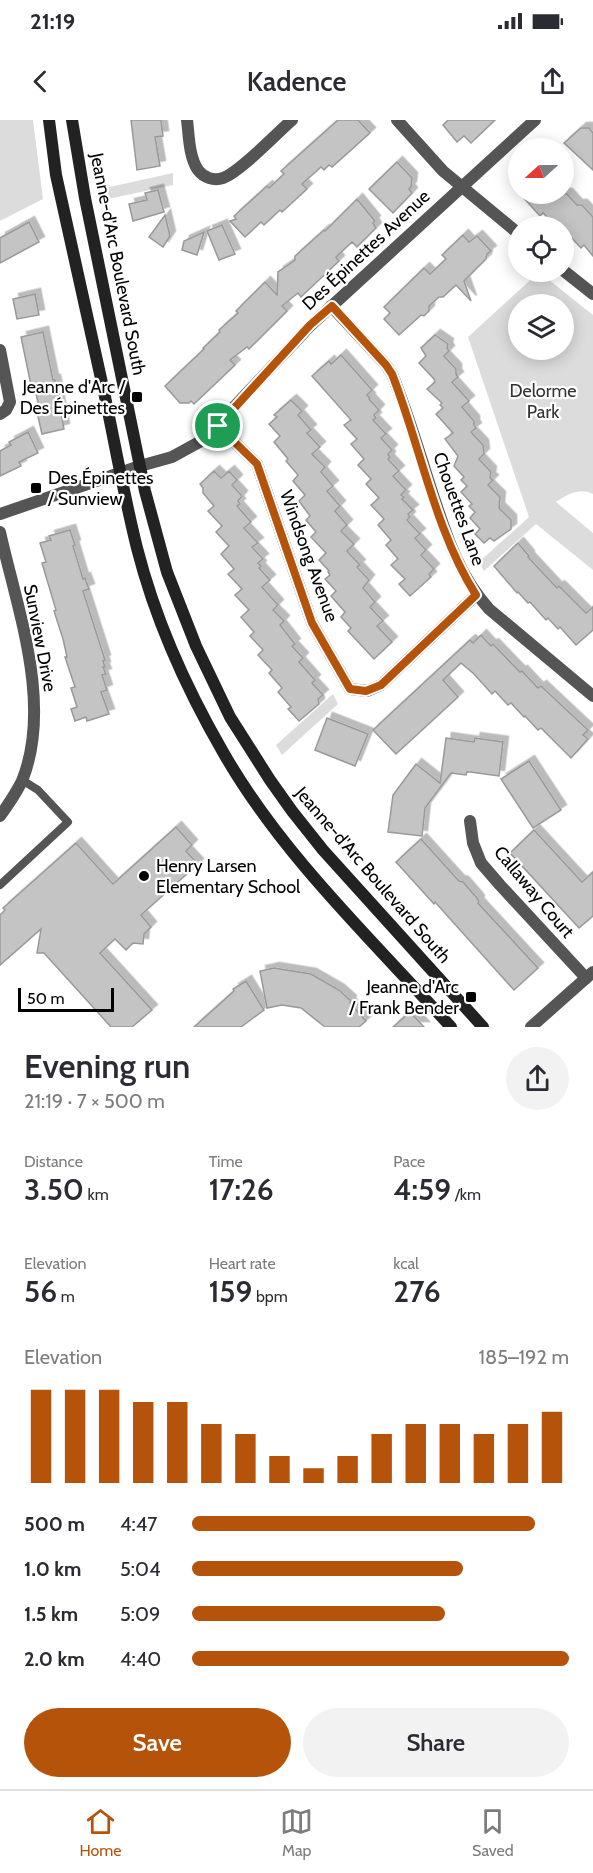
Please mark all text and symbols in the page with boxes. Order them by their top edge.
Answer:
text: 21:19 [30,8,75,35]
icon: back [24,65,57,98]
text: Kadence [247,65,346,98]
icon: share [536,65,569,98]
north arrow [508,138,574,204]
map controls [508,138,574,360]
street label: Jeanne-d'Arc Boulevard South [85,150,150,377]
street label: Des Épinettes Avenue [298,185,434,315]
button: locate [508,216,574,282]
button: layers [508,294,574,360]
place label: Jeanne d'Arc / Des Épinettes [20,376,126,419]
park label: Delorme Park [510,380,576,423]
marker: Jeanne d'Arc / Des Épinettes [130,390,144,404]
pin [192,400,243,451]
icon: arrive [201,409,234,442]
street label: Chouettes Lane [428,449,490,569]
place label: Des Épinettes / Sunview [47,467,153,510]
marker: Des Épinettes / Sunview [29,481,43,495]
street label: Windsong Avenue [275,487,343,625]
street label: Sunview Drive [19,582,61,694]
street label: Jeanne-d'Arc Boulevard South [290,782,455,968]
street label: Callaway Court [489,842,579,942]
place label: Henry Larsen Elementary School [156,855,301,898]
marker: Henry Larsen Elementary School [137,869,151,883]
place label: Jeanne d'Arc / Frank Bender [348,976,459,1019]
scale bar [18,985,114,1013]
text: 50 m [27,989,64,1008]
marker: Jeanne d'Arc / Frank Bender [464,990,478,1004]
text: Evening run [24,1046,190,1086]
button: share [506,1047,569,1110]
text: 21:19 · 7 × 500 m [24,1089,165,1113]
text: Distance [24,1152,83,1171]
text: Time [209,1152,243,1171]
text: Pace [393,1152,425,1171]
text: 3.50 [24,1171,84,1208]
text: 17:26 [209,1171,274,1208]
text: 4:59 [393,1171,451,1208]
text: km [84,1185,109,1204]
text: /km [451,1185,481,1204]
text: Elevation [24,1254,87,1273]
text: Heart rate [209,1254,276,1273]
text: kcal [393,1254,419,1273]
text: 56 [24,1273,57,1310]
text: 159 [209,1273,252,1310]
text: 276 [393,1273,441,1310]
text: m [57,1287,75,1306]
text: bpm [252,1287,288,1306]
text: Elevation [24,1345,102,1369]
text: 185–192 m [479,1345,569,1369]
text: 500 m [24,1512,85,1536]
text: 4:47 [120,1512,157,1536]
text: 1.0 km [24,1557,81,1581]
text: 5:04 [120,1557,161,1581]
text: 1.5 km [24,1602,78,1626]
text: 5:09 [120,1602,160,1626]
text: 2.0 km [24,1647,85,1671]
text: 4:40 [120,1647,161,1671]
button: Save [24,1708,291,1777]
button: Share [303,1708,569,1777]
tab: Home [79,1805,122,1860]
tab: Map [280,1805,313,1860]
tab: Saved [472,1805,514,1860]

